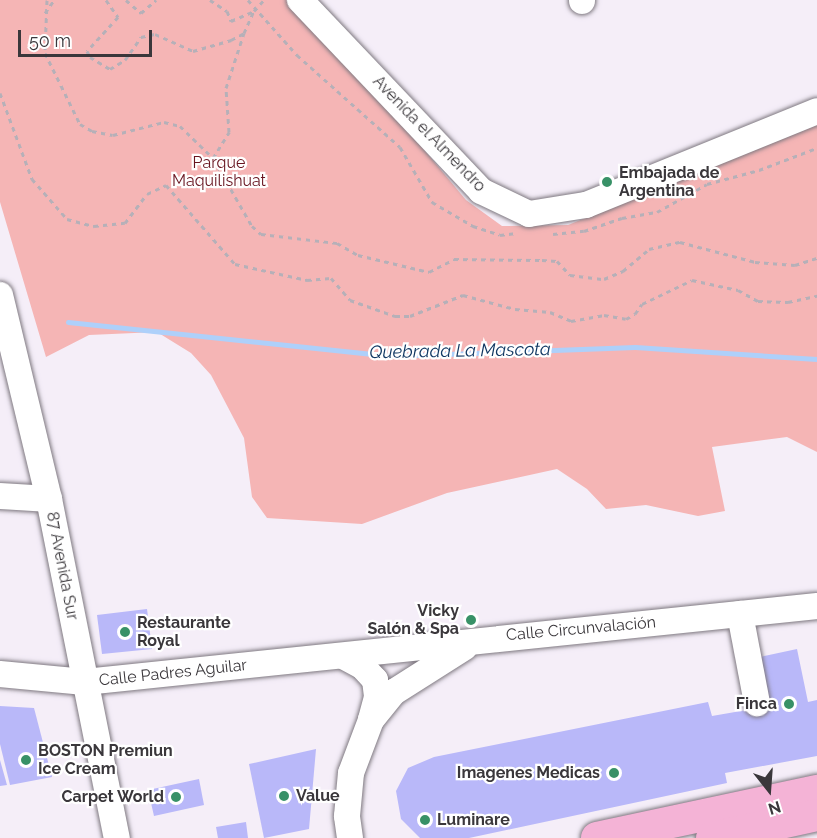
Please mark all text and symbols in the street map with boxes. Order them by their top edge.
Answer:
scale bar [21,18,154,56]
text: 50 m [29,30,71,51]
street label: Avenida el Almendro [368,72,490,196]
park label: Parque Maquilishuat [172,153,266,191]
place label: Embajada de Argentina [619,163,719,201]
marker: Embajada de Argentina [600,175,614,189]
water label: Quebrada La Mascota [369,339,551,363]
street label: 87 Avenida Sur [42,510,82,622]
place label: Vicky Salón & Spa [367,601,459,639]
place label: Restaurante Royal [137,613,231,651]
marker: Vicky Salón & Spa [464,613,478,627]
street label: Calle Circunvalación [505,613,657,645]
marker: Restaurante Royal [118,625,132,639]
street label: Calle Padres Aguilar [98,656,248,690]
place label: Finca [736,694,777,714]
marker: Finca [782,697,796,711]
place label: BOSTON Premiun Ice Cream [38,741,173,779]
marker: BOSTON Premiun Ice Cream [19,753,33,767]
north arrow [739,760,799,820]
place label: Imagenes Medicas [457,763,600,783]
marker: Imagenes Medicas [605,764,623,782]
place label: Value [296,786,340,806]
place label: Carpet World [61,787,164,807]
marker: Value [277,789,291,803]
marker: Carpet World [169,790,183,804]
text: N [766,797,783,819]
place label: Luminare [437,810,510,830]
marker: Luminare [418,813,432,827]

